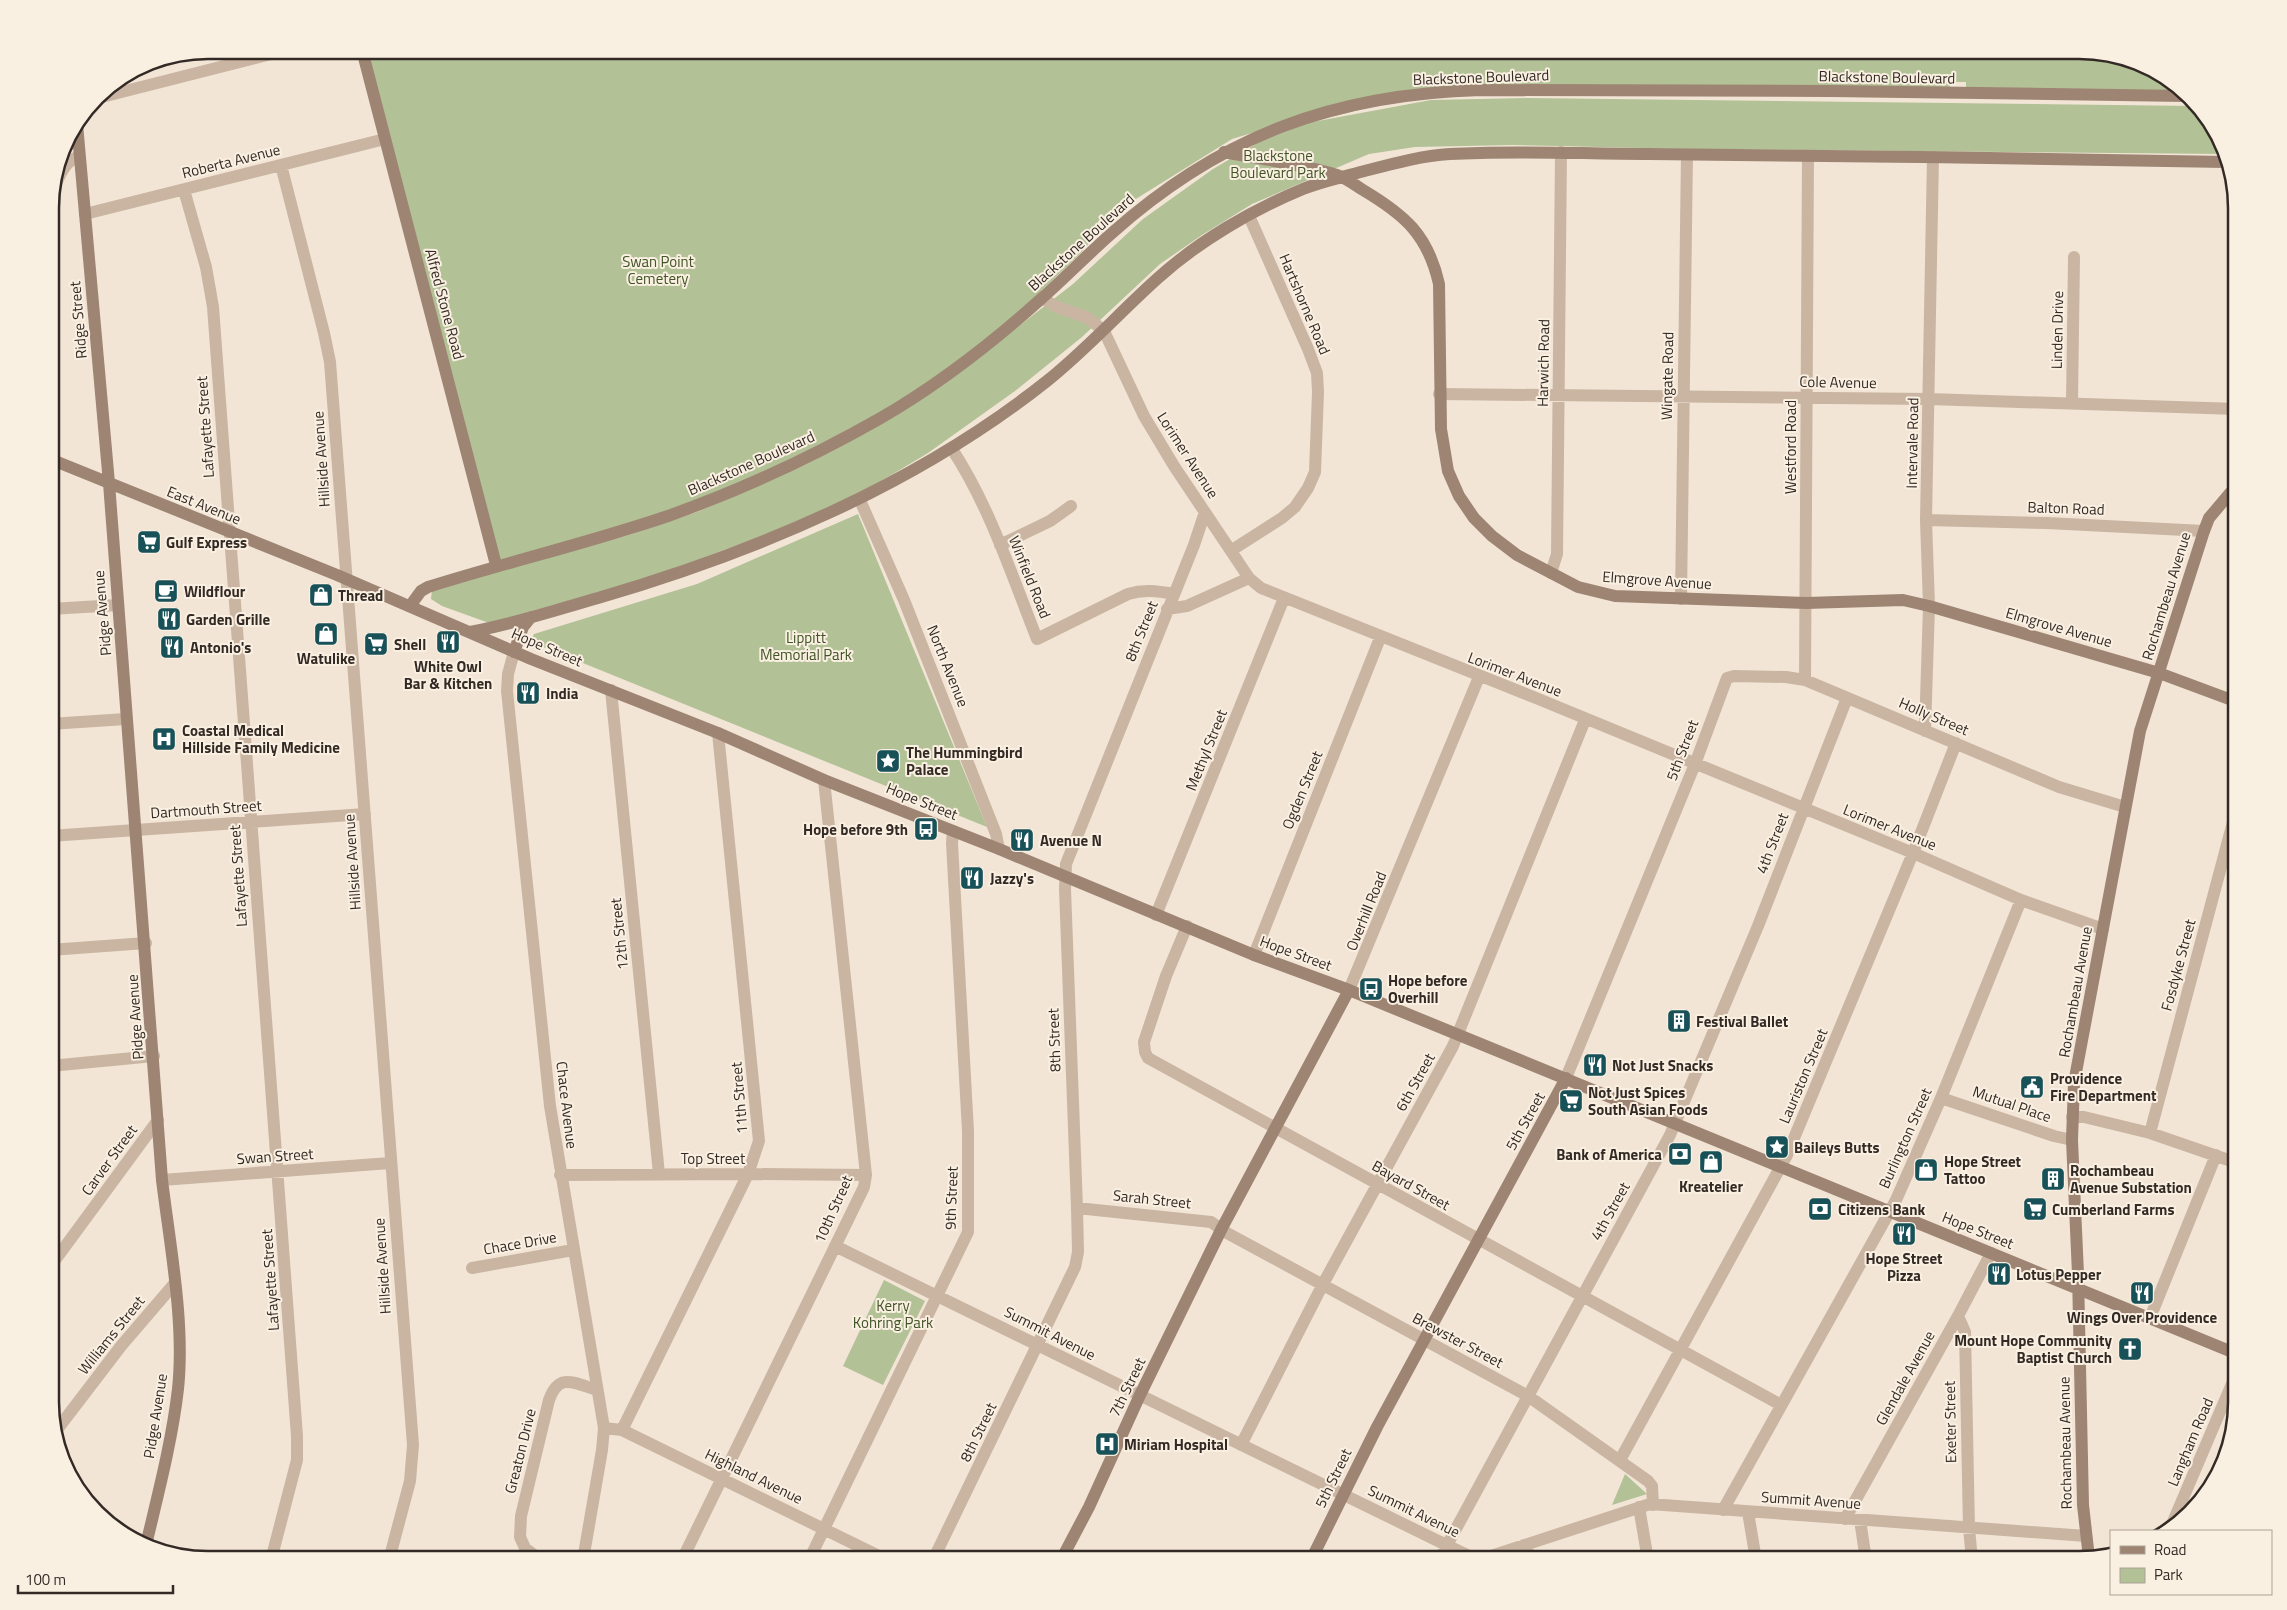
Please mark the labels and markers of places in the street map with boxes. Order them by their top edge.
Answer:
supermarket icon: Gulf Express [136,529,162,555]
place label: Gulf Express [166,531,247,554]
cafe icon: Wildflour [153,578,179,604]
place label: Wildflour [184,580,246,603]
shop icon: Thread [308,582,334,608]
place label: Thread [338,584,383,607]
restaurant icon: Garden Grille [156,606,182,632]
place label: Garden Grille [186,608,271,631]
shop icon: Watulike [313,621,339,647]
restaurant icon: White Owl Bar & Kitchen [435,629,461,655]
supermarket icon: Shell [363,631,389,657]
place label: Shell [394,633,426,656]
restaurant icon: Antonio's [159,634,185,660]
place label: Antonio's [190,636,251,659]
place label: Watulike [297,647,355,670]
place label: White Owl Bar & Kitchen [404,655,492,695]
restaurant icon: India [515,680,541,706]
place label: India [546,682,579,705]
place label: Coastal Medical Hillside Family Medicine [182,719,340,759]
hospital icon: Coastal Medical Hillside Family Medicine [151,726,177,752]
place label: The Hummingbird Palace [906,741,1023,781]
place icon: The Hummingbird Palace [875,748,901,774]
bus stop icon: Hope before 9th [913,816,939,842]
place label: Hope before 9th [803,818,908,841]
restaurant icon: Avenue N [1009,827,1035,853]
place label: Avenue N [1040,829,1102,852]
restaurant icon: Jazzy's [959,865,985,891]
place label: Jazzy's [990,867,1034,890]
place label: Hope before Overhill [1388,969,1468,1009]
bus stop icon: Hope before Overhill [1358,976,1384,1002]
building icon: Festival Ballet [1666,1008,1692,1034]
place label: Festival Ballet [1696,1010,1789,1033]
restaurant icon: Not Just Snacks [1582,1052,1608,1078]
place label: Not Just Snacks [1612,1054,1713,1077]
place label: Providence Fire Department [2050,1067,2157,1107]
public building icon: Providence Fire Department [2019,1074,2045,1100]
place label: Not Just Spices South Asian Foods [1588,1081,1708,1121]
supermarket icon: Not Just Spices South Asian Foods [1558,1088,1584,1114]
place icon: Baileys Butts [1764,1134,1790,1160]
place label: Baileys Butts [1794,1136,1879,1159]
bank icon: Bank of America [1667,1141,1693,1167]
place label: Bank of America [1556,1143,1662,1166]
shop icon: Kreatelier [1698,1149,1724,1175]
place label: Hope Street Tattoo [1944,1150,2022,1190]
shop icon: Hope Street Tattoo [1913,1157,1939,1183]
place label: Rochambeau Avenue Substation [2070,1159,2192,1199]
building icon: Rochambeau Avenue Substation [2040,1166,2066,1192]
place label: Kreatelier [1679,1175,1743,1198]
bank icon: Citizens Bank [1807,1196,1833,1222]
supermarket icon: Cumberland Farms [2022,1196,2048,1222]
place label: Citizens Bank [1838,1198,1926,1221]
place label: Cumberland Farms [2052,1198,2175,1221]
restaurant icon: Hope Street Pizza [1891,1221,1917,1247]
place label: Hope Street Pizza [1865,1247,1943,1287]
restaurant icon: Lotus Pepper [1986,1261,2012,1287]
place label: Lotus Pepper [2016,1263,2102,1286]
restaurant icon: Wings Over Providence [2129,1280,2155,1306]
place label: Wings Over Providence [2067,1306,2217,1329]
place label: Mount Hope Community Baptist Church [1954,1329,2112,1369]
church icon: Mount Hope Community Baptist Church [2117,1336,2143,1362]
hospital icon: Miriam Hospital [1094,1431,1120,1457]
place label: Miriam Hospital [1124,1433,1228,1456]

